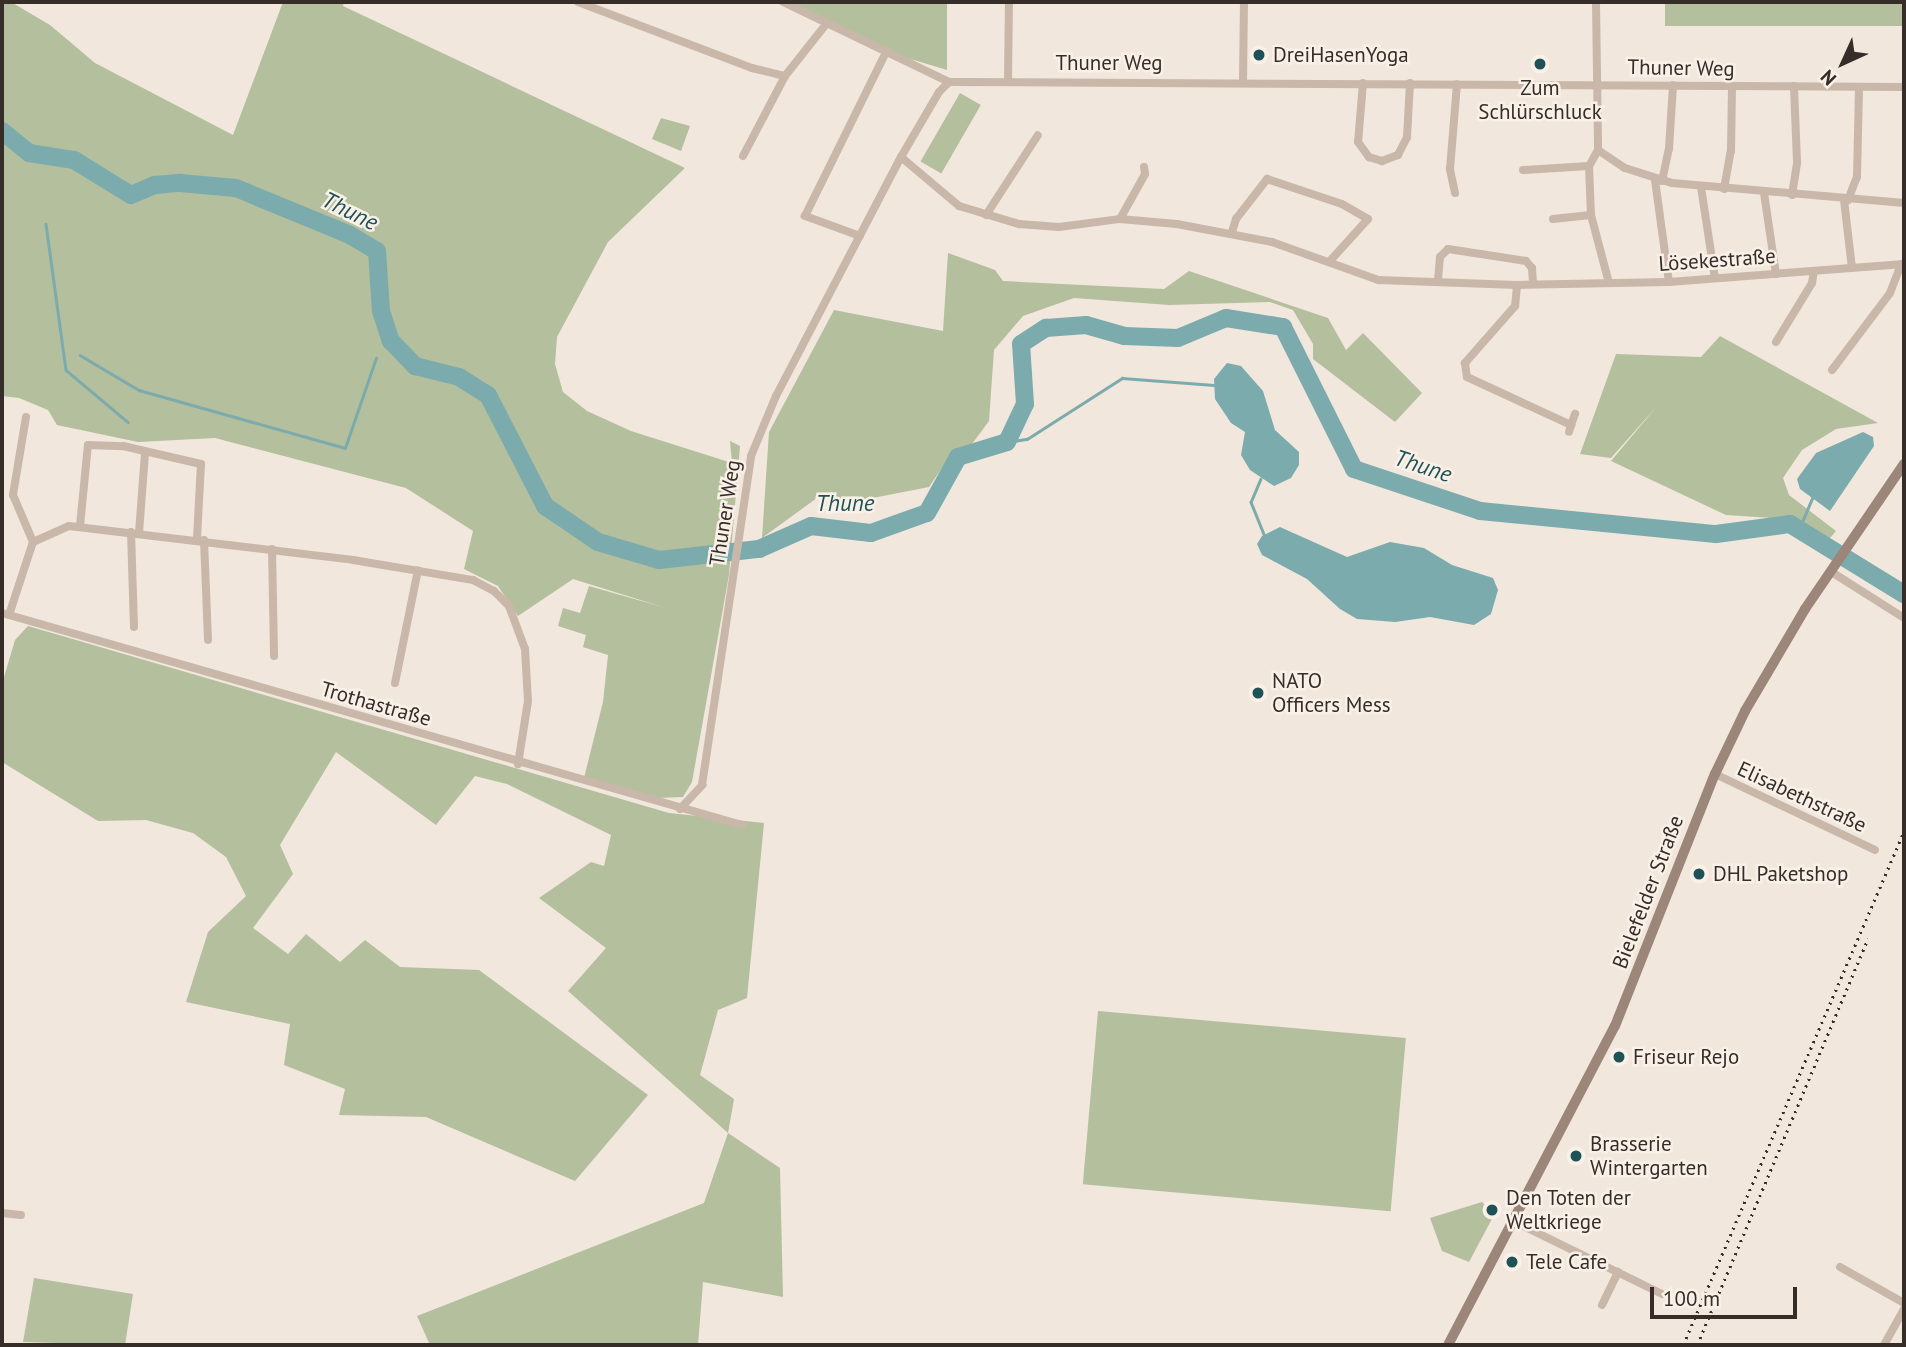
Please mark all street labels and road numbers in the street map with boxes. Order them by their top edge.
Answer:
street label: Thuner Weg [1055,50,1163,76]
street label: Thuner Weg [1627,54,1735,82]
street label: Lösekestraße [1658,243,1776,277]
street label: Thuner Weg [704,458,746,568]
street label: Trothastraße [318,676,434,732]
street label: Elisabethstraße [1733,756,1871,838]
street label: Bielefelder Straße [1607,812,1689,972]

